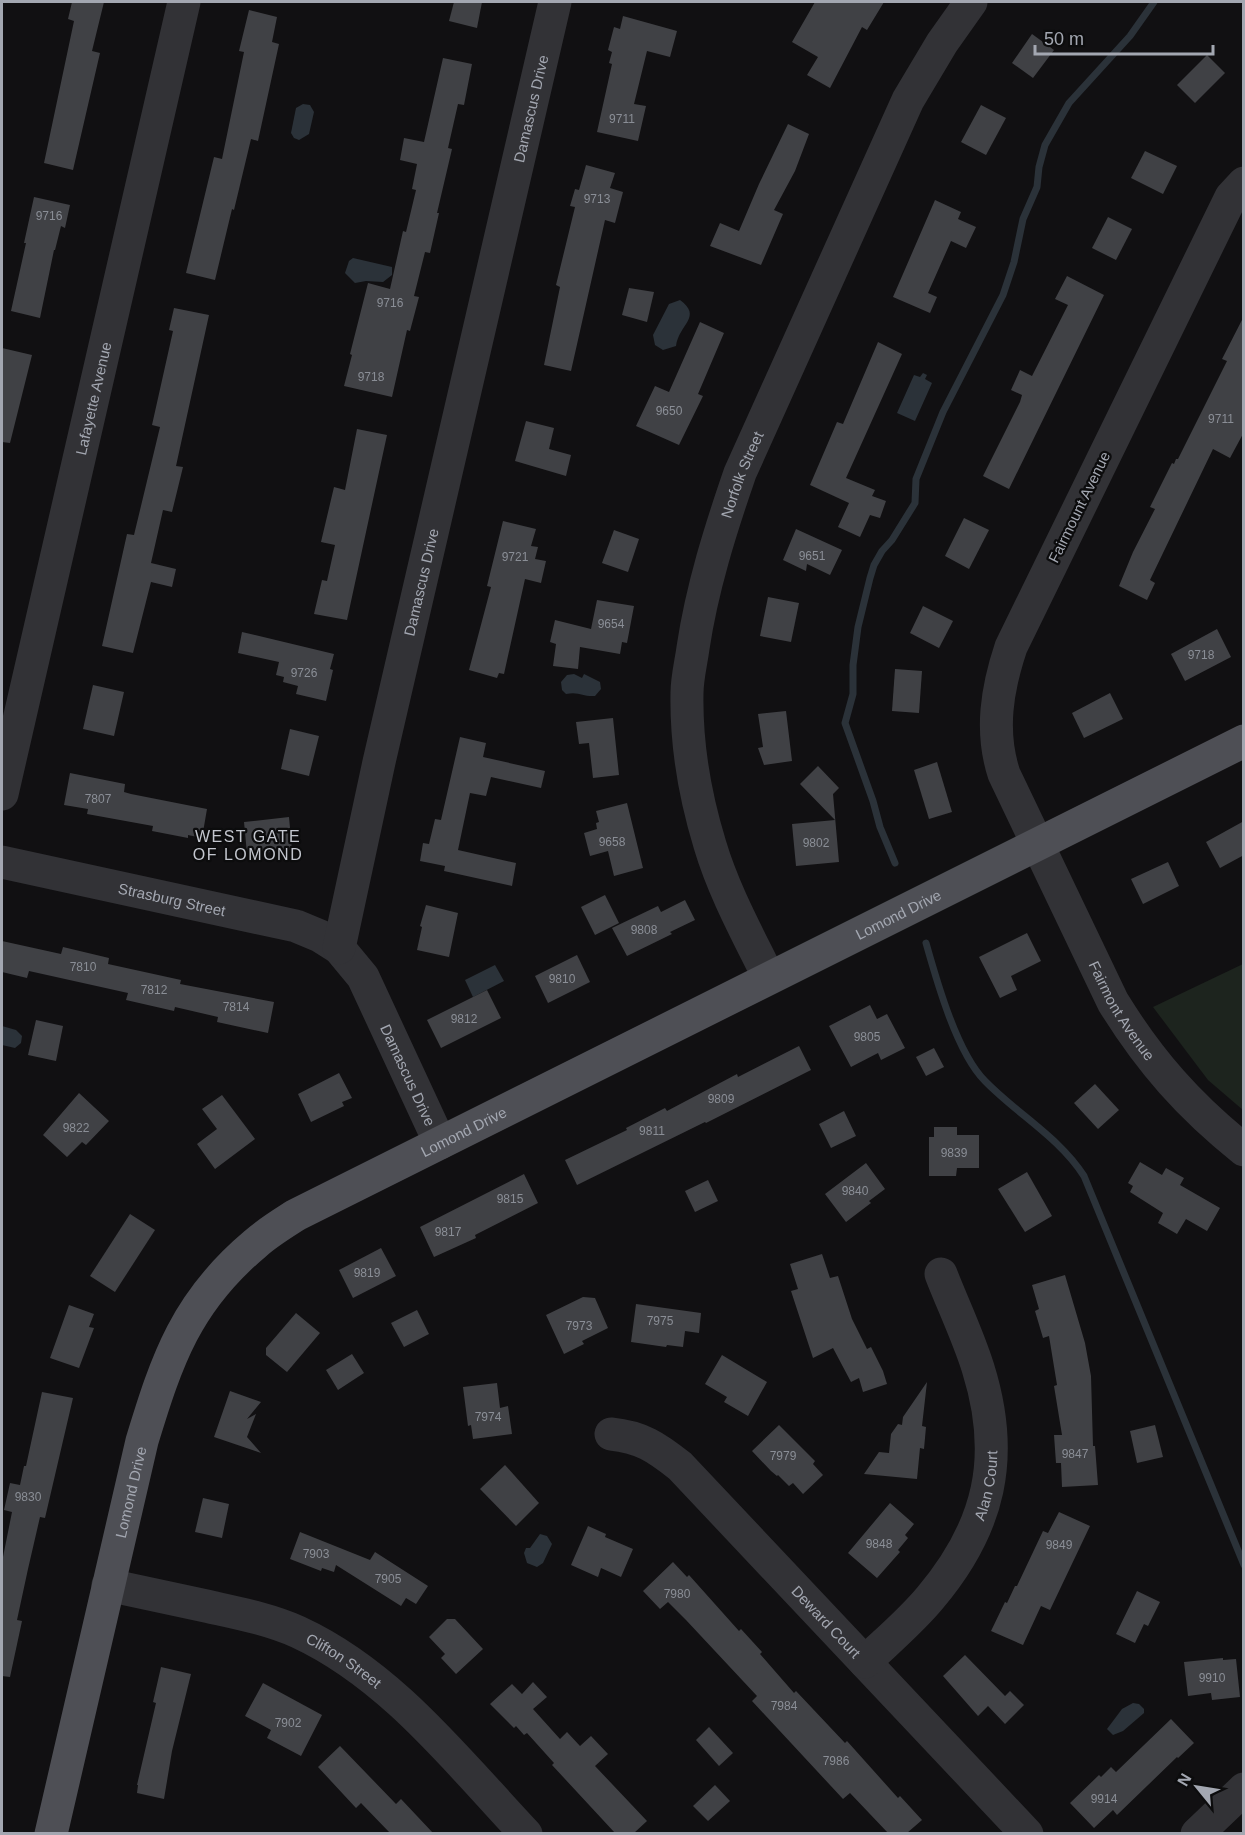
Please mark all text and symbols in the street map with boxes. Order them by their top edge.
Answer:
scale bar [1035,18,1214,56]
text: 50 m [1044,29,1084,49]
street label: Damascus Drive [510,53,551,164]
house number: 9711 [609,112,635,126]
house number: 9713 [584,192,611,206]
house number: 9716 [36,209,63,223]
house number: 9716 [377,296,404,310]
street label: Lafayette Avenue [72,340,114,457]
house number: 9718 [358,370,385,384]
house number: 9650 [656,404,683,418]
house number: 9711 [1208,412,1234,426]
street label: Norfolk Street [717,428,767,520]
street label: Fairmount Avenue [1045,449,1113,565]
street label: Damascus Drive [400,526,441,638]
house number: 9651 [799,549,826,563]
house number: 9721 [502,550,529,564]
house number: 9654 [598,617,625,631]
house number: 9718 [1188,648,1215,662]
house number: 9726 [291,666,318,680]
house number: 7807 [85,792,112,806]
district label: WEST GATE OF LOMOND [193,828,303,863]
house number: 9658 [599,835,626,849]
house number: 9802 [803,836,830,850]
street label: Strasburg Street [117,879,228,919]
street label: Lomond Drive [853,885,944,942]
house number: 9808 [631,923,658,937]
street label: Fairmont Avenue [1086,958,1159,1063]
house number: 7810 [70,960,97,974]
house number: 9810 [549,972,576,986]
house number: 7812 [141,983,168,997]
house number: 7814 [223,1000,250,1014]
house number: 9812 [451,1012,478,1026]
street label: Damascus Drive [378,1021,439,1128]
house number: 9805 [854,1030,881,1044]
house number: 9809 [708,1092,735,1106]
street label: Lomond Drive [418,1103,509,1160]
house number: 9822 [63,1121,90,1135]
house number: 9811 [639,1124,665,1138]
house number: 9839 [941,1146,968,1160]
house number: 9840 [842,1184,869,1198]
house number: 9815 [497,1192,524,1206]
house number: 9817 [435,1225,462,1239]
house number: 9819 [354,1266,381,1280]
house number: 7975 [647,1314,674,1328]
house number: 7973 [566,1319,593,1333]
house number: 7974 [475,1410,502,1424]
street label: Lomond Drive [111,1445,149,1539]
house number: 9847 [1062,1447,1089,1461]
house number: 7979 [770,1449,797,1463]
street label: Alan Court [970,1449,1000,1523]
house number: 9830 [15,1490,42,1504]
house number: 9848 [866,1537,893,1551]
house number: 9849 [1046,1538,1073,1552]
house number: 7903 [303,1547,330,1561]
house number: 7905 [375,1572,402,1586]
street label: Deward Court [789,1582,865,1662]
house number: 7980 [664,1587,691,1601]
street label: Clifton Street [304,1629,386,1692]
house number: 9910 [1199,1671,1226,1685]
house number: 7984 [771,1699,798,1713]
house number: 7902 [275,1716,302,1730]
house number: 7986 [823,1754,850,1768]
north arrow [1167,1757,1227,1817]
text: N [1174,1770,1195,1789]
house number: 9914 [1091,1792,1118,1806]

